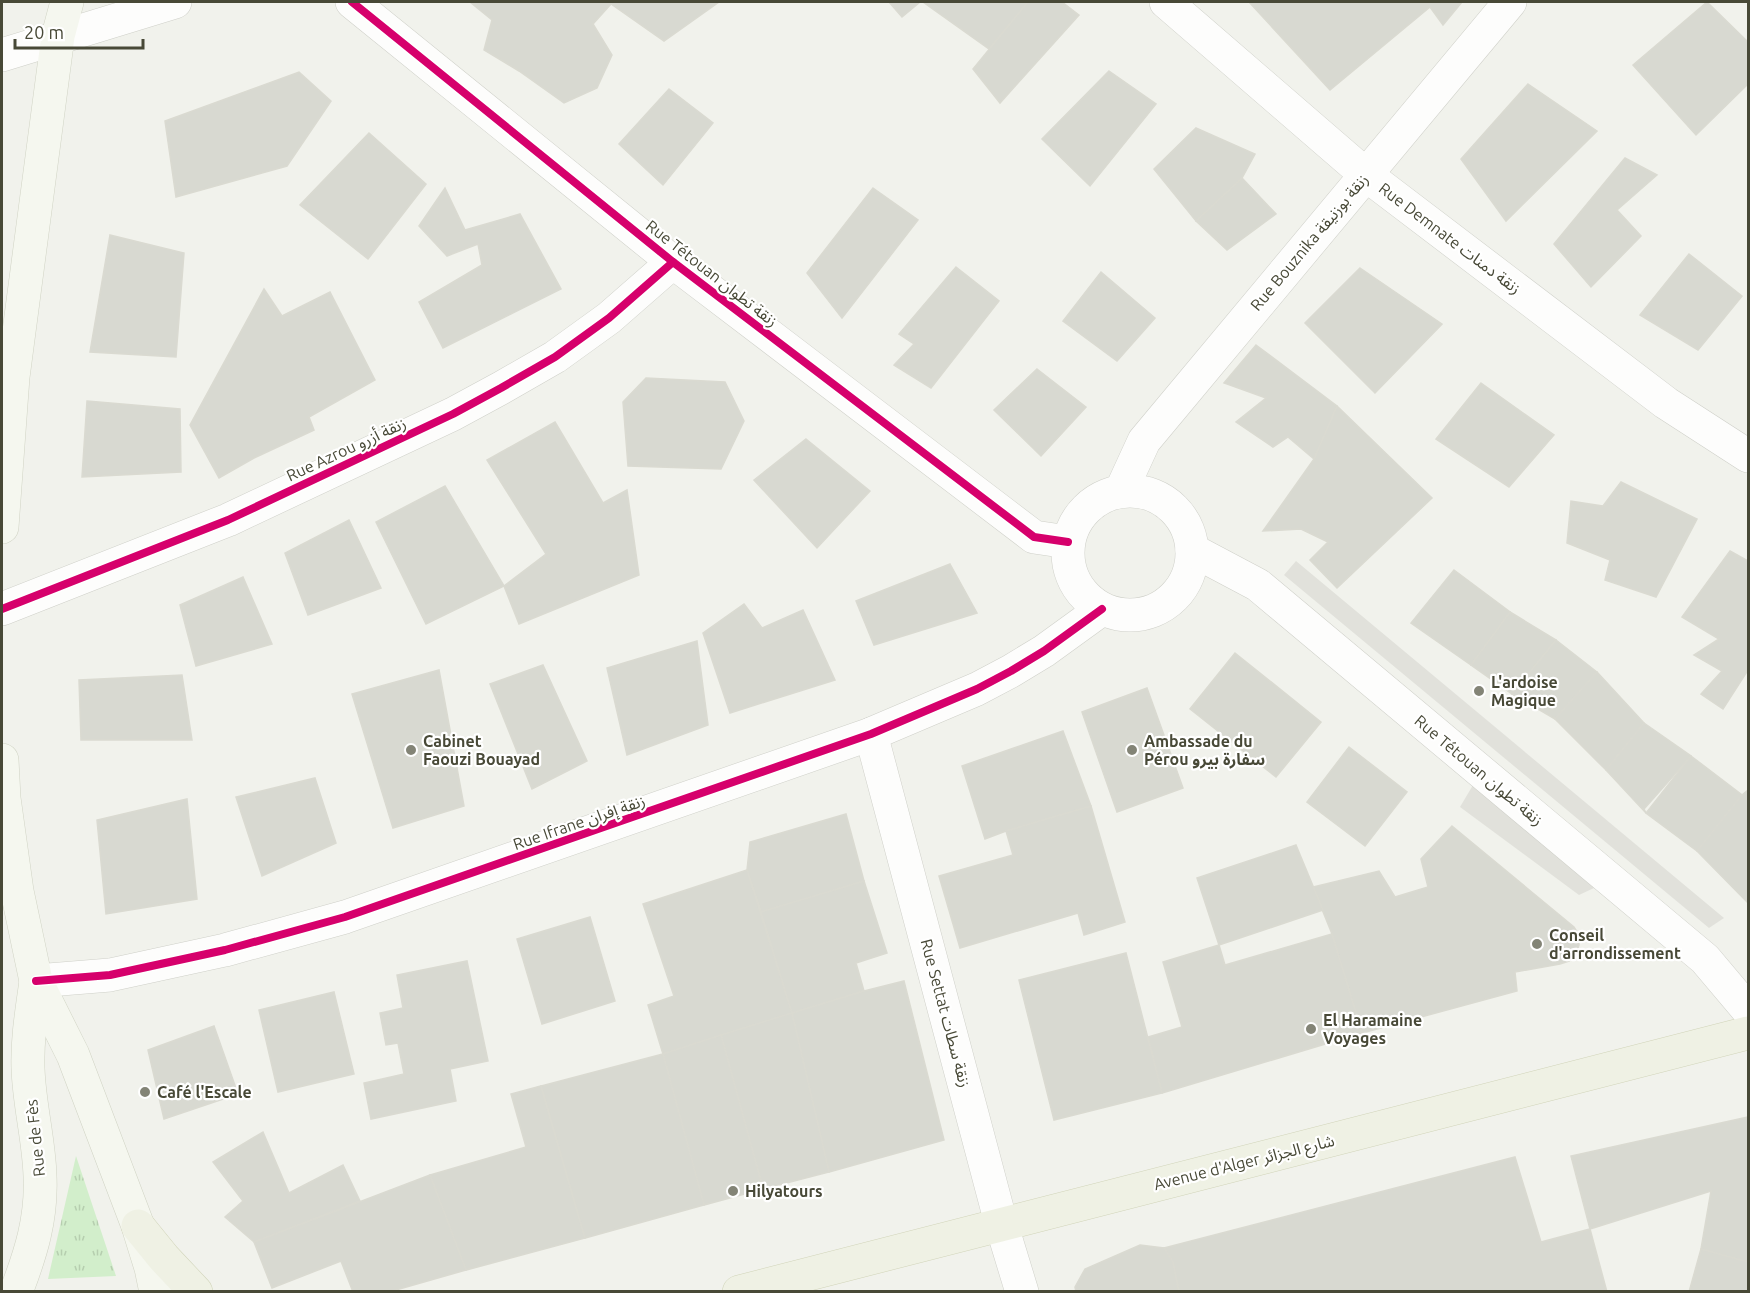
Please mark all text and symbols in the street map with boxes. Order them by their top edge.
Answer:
scale bar [15,12,142,50]
text: 20 m [24,22,64,42]
street label: Rue Bouznika زنقة بوزنيقة [1247,170,1372,315]
street label: Rue Demnate زنقة دمنات [1375,179,1524,298]
street label: Rue Tétouan زنقة تطوان [642,216,781,331]
street label: Rue Azrou زنقة أزرو [283,413,409,485]
place label: L'ardoise Magique [1491,673,1558,709]
marker: L'ardoise Magique [1472,684,1486,698]
street label: Rue Tétouan زنقة تطوان [1411,711,1547,830]
place label: Cabinet Faouzi Bouayad [423,732,540,768]
place label: Ambassade du Pérou سفارة بيرو [1144,732,1265,769]
marker: Cabinet Faouzi Bouayad [404,743,418,757]
marker: Ambassade du Pérou سفارة بيرو [1125,743,1139,757]
street label: Rue Ifrane زنقة إفران [511,791,648,855]
place label: Conseil d'arrondissement [1549,926,1681,962]
street label: Rue Settat زنقة سطات [917,937,975,1090]
marker: Conseil d'arrondissement [1530,937,1544,951]
place label: El Haramaine Voyages [1323,1011,1422,1047]
marker: El Haramaine Voyages [1304,1022,1318,1036]
place label: Café l'Escale [157,1083,252,1101]
marker: Café l'Escale [138,1085,152,1099]
street label: Rue de Fès [22,1098,48,1178]
street label: Avenue d'Alger شارع الجزائر [1152,1131,1337,1197]
place label: Hilyatours [745,1182,823,1200]
marker: Hilyatours [726,1184,740,1198]

